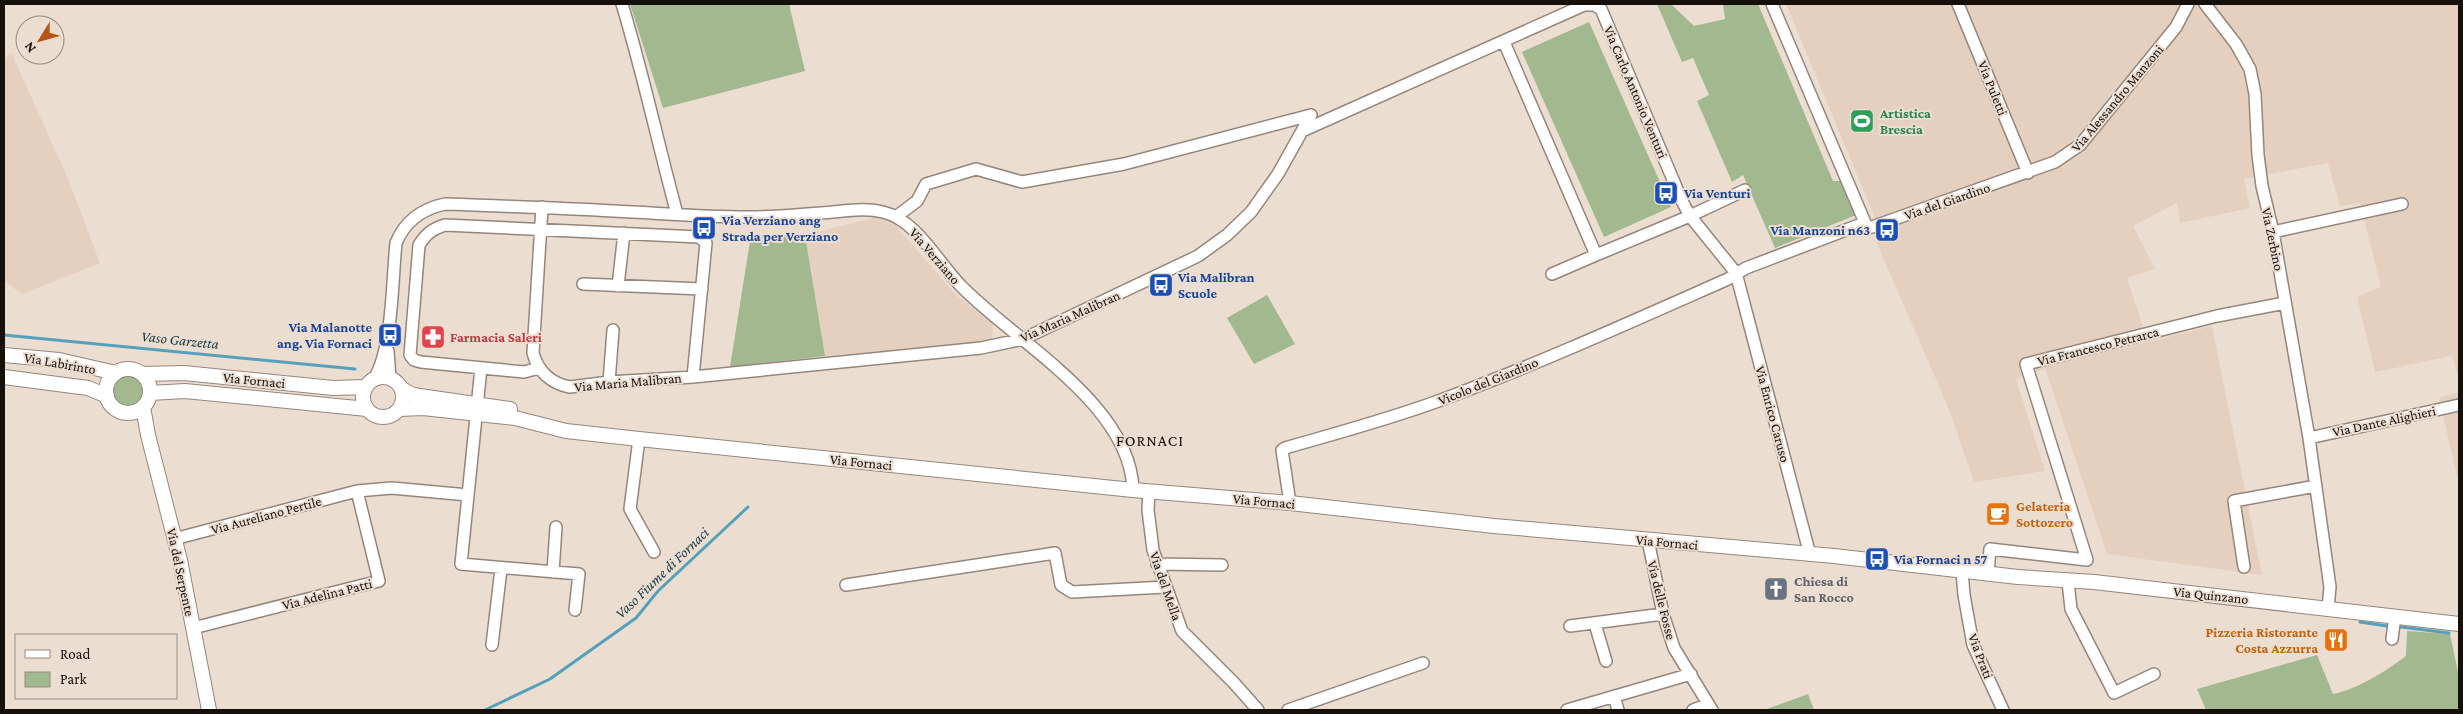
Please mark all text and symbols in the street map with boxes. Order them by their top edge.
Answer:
north arrow [15,15,65,65]
street label: Via Carlo Antonio Venturi [1601,23,1671,161]
text: N [20,39,39,56]
street label: Via Alessandro Manzoni [2068,41,2167,155]
street label: Via Puletti [1975,58,2011,118]
place label: Artistica Brescia [1879,105,1931,137]
sports icon: Artistica Brescia [1849,108,1875,134]
street label: Via del Giardino [1902,179,1992,223]
bus stop icon: Via Venturi [1653,180,1679,206]
place label: Via Venturi [1683,185,1751,201]
street label: Via Zerbino [2259,206,2288,272]
place label: Via Verziano ang Strada per Verziano [721,212,838,244]
bus stop icon: Via Verziano ang Strada per Verziano [691,215,717,241]
bus stop icon: Via Manzoni n63 [1874,217,1900,243]
place label: Via Manzoni n63 [1770,222,1870,238]
street label: Via Verziano [906,225,964,288]
place label: Via Malibran Scuole [1177,269,1255,301]
bus stop icon: Via Malibran Scuole [1148,272,1174,298]
street label: Via Maria Malibran [1018,287,1123,345]
place label: Via Malanotte ang. Via Fornaci [277,319,372,351]
bus stop icon: Via Malanotte ang. Via Fornaci [377,322,403,348]
street label: Via Francesco Petrarca [2036,323,2161,369]
pharmacy icon: Farmacia Saleri [420,324,446,350]
water label: Vaso Garzetta [140,328,220,352]
place label: Farmacia Saleri [450,329,542,345]
street label: Via Labirinto [23,349,97,377]
street label: Vicolo del Giardino [1436,354,1540,408]
street label: Via Enrico Caruso [1752,364,1794,464]
street label: Via Fornaci [222,369,286,391]
street label: Via Maria Malibran [574,369,683,395]
street label: Via Dante Alighieri [2331,402,2437,440]
district label: FORNACI [1116,432,1184,449]
street label: Via Fornaci [829,451,893,473]
street label: Via Fornaci [1232,490,1296,512]
street label: Via Aureliano Pertile [209,493,323,537]
place label: Gelateria Sottozero [2016,498,2073,530]
cafe icon: Gelateria Sottozero [1985,501,2011,527]
water label: Vaso Fiume di Fornaci [612,524,713,622]
street label: Via del Serpente [164,526,198,618]
street label: Via Fornaci [1635,531,1699,553]
bus stop icon: Via Fornaci n 57 [1864,546,1890,572]
street label: Via del Mella [1147,549,1185,623]
place label: Via Fornaci n 57 [1893,551,1988,567]
street label: Via delle Fosse [1644,559,1680,641]
place label: Chiesa di San Rocco [1794,573,1854,605]
street label: Via Adelina Patti [280,575,374,613]
church icon: Chiesa di San Rocco [1763,576,1789,602]
street label: Via Quinzano [2173,583,2249,607]
place label: Pizzeria Ristorante Costa Azzurra [2206,624,2318,656]
restaurant icon: Pizzeria Ristorante Costa Azzurra [2323,627,2349,653]
street label: Via Prati [1965,631,1997,681]
legend [15,634,178,699]
text: Road [60,646,91,662]
text: Park [60,671,87,687]

